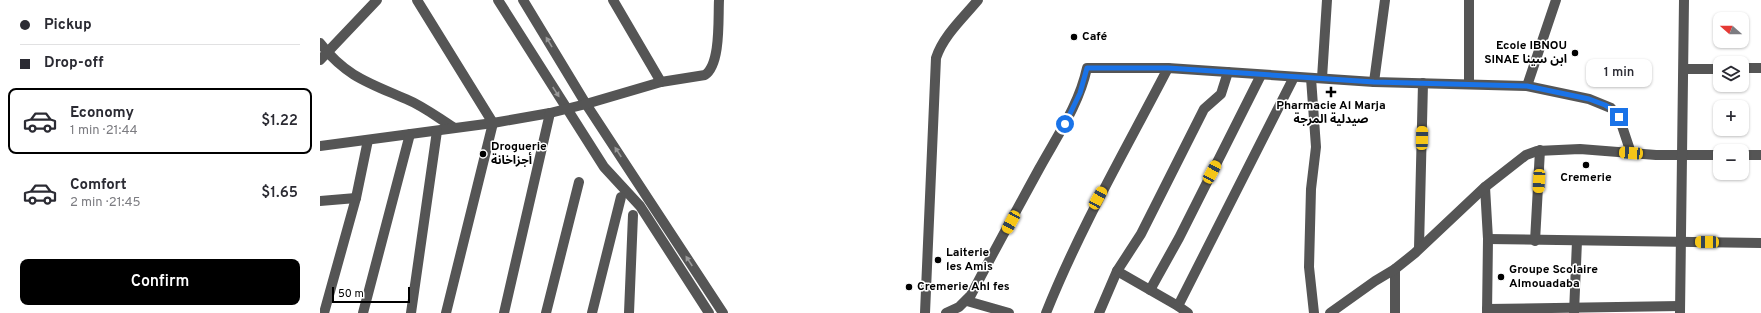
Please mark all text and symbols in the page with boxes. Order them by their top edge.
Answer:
north arrow [1713,12,1749,48]
map controls [1713,12,1749,180]
text: Pickup [44,16,92,35]
place label: Café [1082,29,1107,45]
marker: Café [1069,32,1079,42]
one-way arrow [545,36,552,48]
place label: Ecole IBNOU SINAE ابن سينا [1484,38,1567,68]
marker: Ecole IBNOU SINAE ابن سينا [1570,48,1580,58]
text: Drop-off [44,54,104,73]
button: layers [1713,56,1749,92]
callout: 1 min [1586,59,1652,87]
text: 1 min [1604,65,1634,81]
one-way arrow [553,86,560,98]
marker: Pharmacie Al Marja صيدلية المرجة [1326,87,1336,97]
place label: Pharmacie Al Marja صيدلية المرجة [1276,98,1386,128]
button: + [1713,100,1749,136]
icon: car [22,103,58,139]
text: Economy [70,104,134,123]
route end [1610,108,1628,126]
text: $1.22 [261,112,298,131]
route start [1056,115,1074,133]
text: 1 min · 21:44 [70,123,138,139]
car [1416,126,1428,150]
place label: Droguerie أجزاخانة [491,139,547,169]
button: − [1713,144,1749,180]
car [1619,146,1643,160]
one-way arrow [614,147,622,157]
marker: Droguerie أجزاخانة [478,149,488,159]
car [1201,159,1223,185]
marker: Cremerie [1581,160,1591,170]
car [1532,169,1546,193]
place label: Cremerie [1560,170,1612,186]
icon: car [22,175,58,211]
text: Comfort [70,176,127,195]
text: $1.65 [261,184,298,203]
car [1087,185,1109,211]
text: 2 min · 21:45 [70,195,141,211]
car [1000,209,1022,235]
car [1695,236,1719,248]
place label: Laiterie les Amis [946,245,993,275]
one-way arrow [685,255,692,267]
marker: Laiterie les Amis [933,255,943,265]
button: Confirm [20,259,300,305]
place label: Groupe Scolaire Almouadaba [1509,262,1598,292]
marker: Groupe Scolaire Almouadaba [1496,272,1506,282]
place label: Cremerie Ahl fes [917,279,1010,295]
marker: Cremerie Ahl fes [904,282,914,292]
scale bar [332,285,410,304]
text: 50 m [338,287,364,301]

